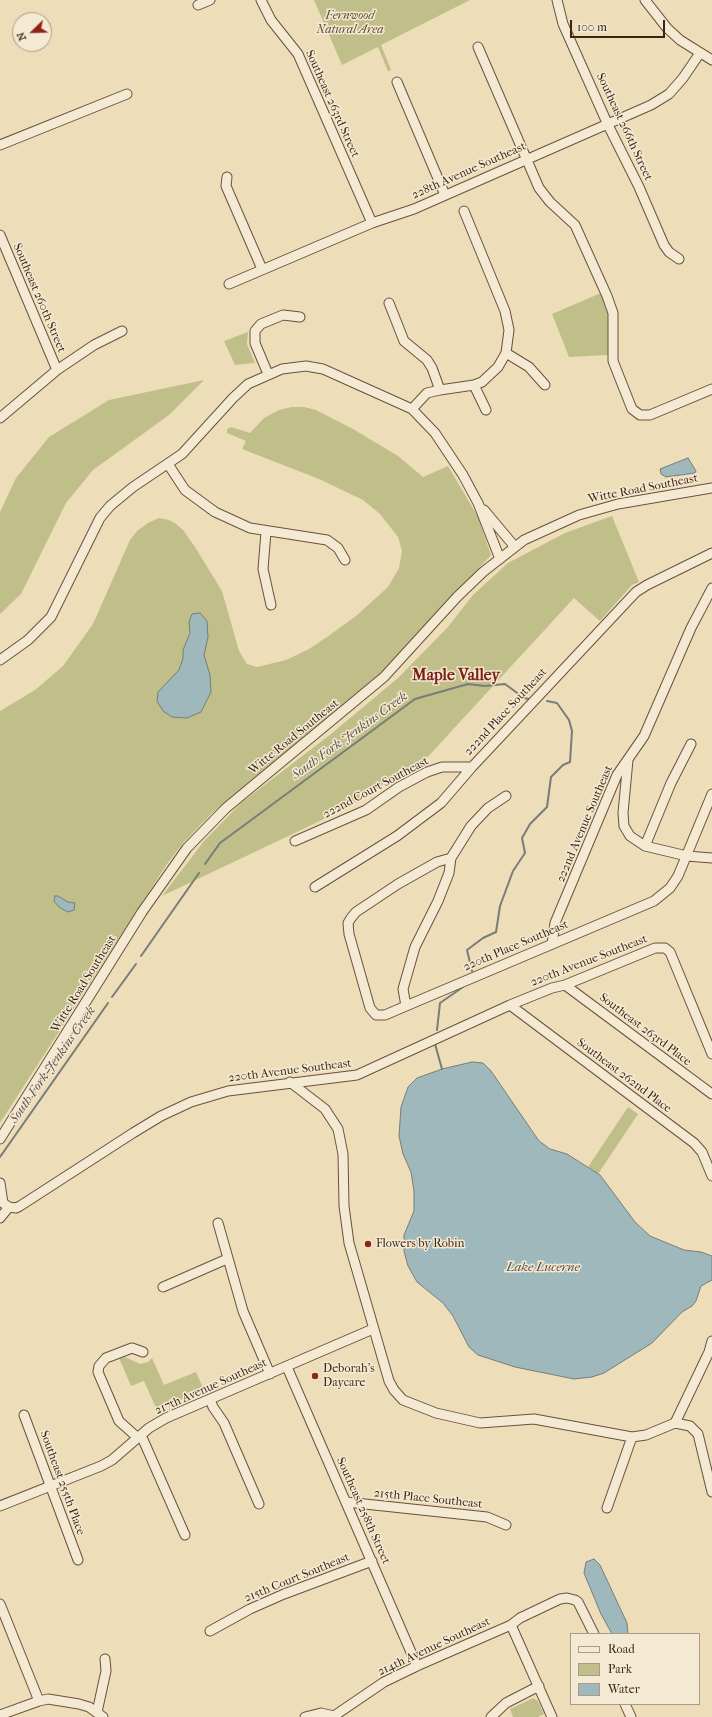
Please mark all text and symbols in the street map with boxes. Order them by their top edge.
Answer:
park label: Fernwood Natural Area [317,9,383,37]
north arrow [12,12,52,52]
scale bar [572,12,667,38]
text: 100 m [577,20,607,34]
text: N [14,30,29,43]
street label: Southeast 263rd Street [302,48,362,160]
street label: Southeast 266th Street [593,71,655,183]
street label: 228th Avenue Southeast [410,139,528,203]
street label: Southeast 260th Street [9,241,69,355]
street label: Witte Road Southeast [587,471,699,507]
street label: 222nd Place Southeast [462,665,550,759]
district label: Maple Valley [412,666,500,686]
water label: South Fork Jenkins Creek [289,689,411,783]
street label: Witte Road Southeast [246,696,342,778]
street label: 222nd Court Southeast [321,754,431,822]
street label: 222nd Avenue Southeast [554,763,616,885]
street label: 220th Place Southeast [461,917,571,975]
street label: 220th Avenue Southeast [529,932,649,990]
street label: Witte Road Southeast [48,933,120,1035]
street label: Southeast 263rd Place [596,991,694,1069]
water label: South Fork Jenkins Creek [7,1003,99,1127]
street label: Southeast 262nd Place [574,1036,674,1116]
street label: 220th Avenue Southeast [228,1056,352,1086]
place label: Flowers by Robin [376,1237,465,1251]
marker: Flowers by Robin [363,1239,373,1249]
water label: Lake Lucerne [506,1260,580,1276]
street label: 217th Avenue Southeast [153,1356,269,1418]
place label: Deborah's Daycare [323,1362,375,1390]
marker: Deborah's Daycare [310,1371,320,1381]
street label: Southeast 255th Place [36,1429,88,1537]
street label: Southeast 258th Street [333,1455,393,1567]
street label: 215th Place Southeast [373,1486,483,1512]
street label: 215th Court Southeast [242,1550,352,1606]
street label: 214th Avenue Southeast [375,1615,493,1679]
legend [570,1633,700,1705]
text: Road [608,1642,635,1656]
text: Park [608,1662,632,1676]
text: Water [608,1682,640,1696]

